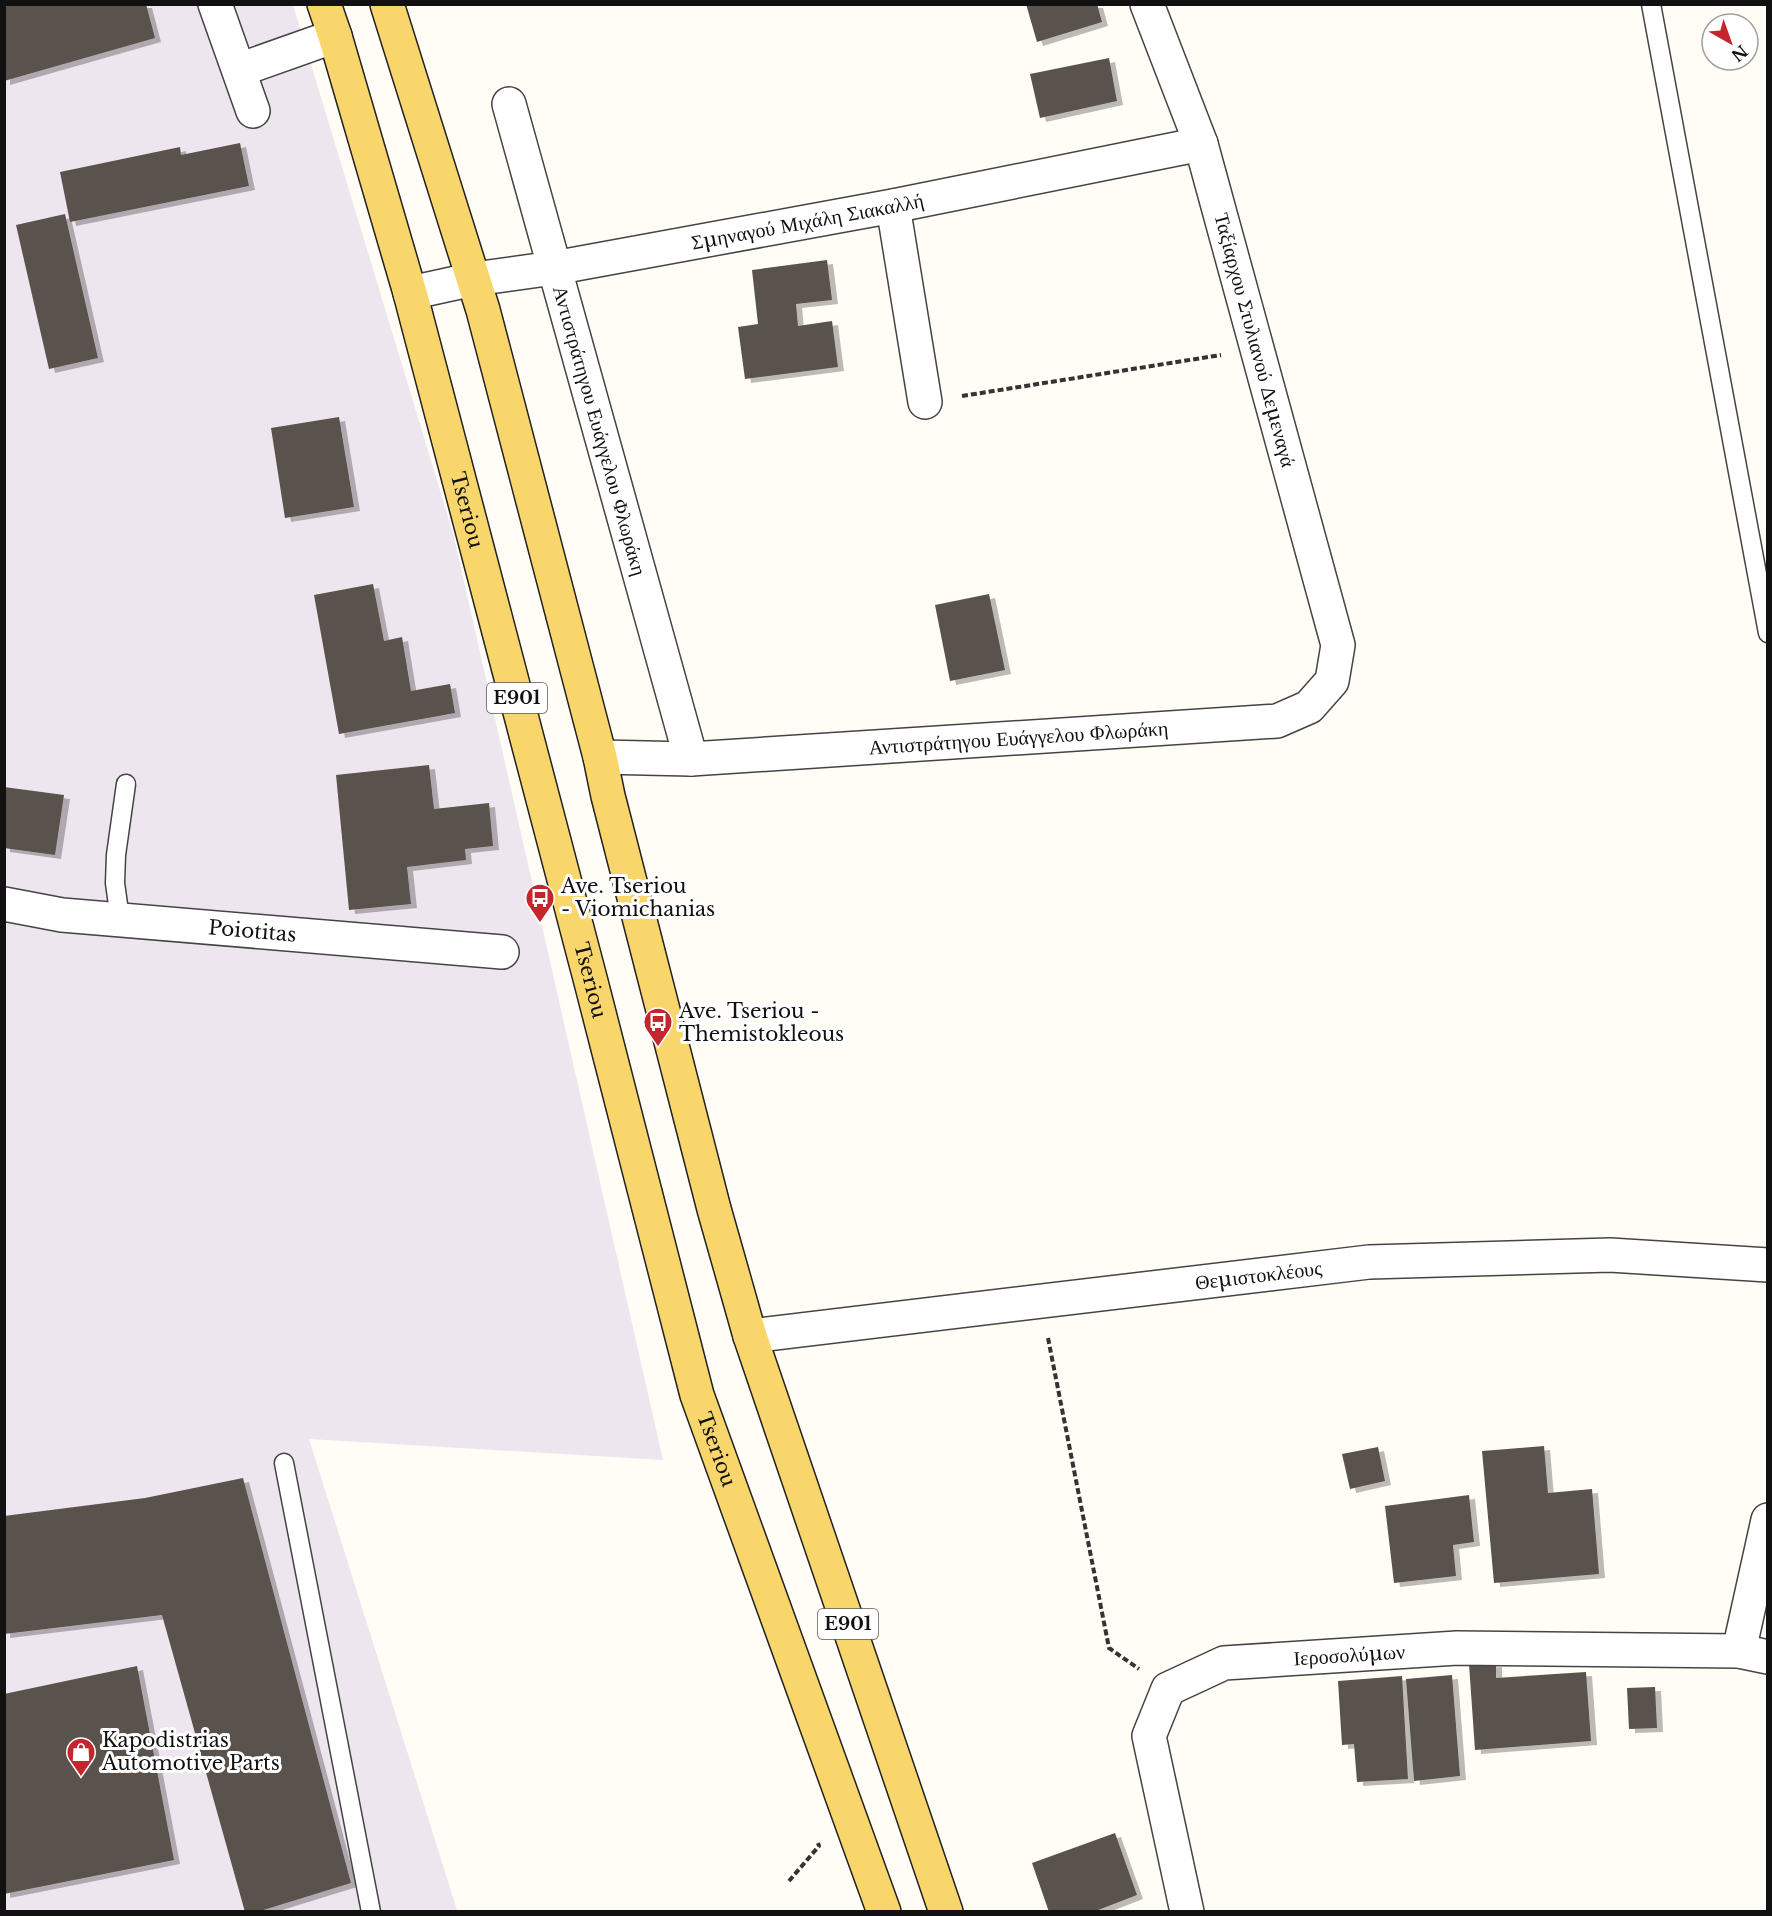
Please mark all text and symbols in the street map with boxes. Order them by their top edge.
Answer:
north arrow [1700,12,1760,72]
text: N [1727,41,1752,66]
street label: Σμηναγού Μιχάλη Σιακαλλή [689,188,926,255]
street label: Ταξίαρχου Στυλιανού Δεμεναγά [1209,210,1301,470]
street label: Αντιστράτηγου Ευάγγελου Φλωράκη [548,283,651,578]
street label: Tseriou [446,470,488,551]
road number: E901 [487,683,547,713]
street label: Αντιστράτηγου Ευάγγελου Φλωράκη [868,716,1169,759]
place label: Ave. Tseriou - Viomichanias [560,874,715,921]
bus stop icon: Ave. Tseriou - Viomichanias [524,882,556,924]
street label: Poiotitas [207,915,297,947]
street label: Tseriou [569,940,612,1021]
place label: Ave. Tseriou - Themistokleous [678,999,844,1046]
bus stop icon: Ave. Tseriou - Themistokleous [642,1006,674,1048]
street label: Θεμιστοκλέους [1194,1256,1323,1295]
street label: Tseriou [692,1409,741,1490]
road number: E901 [818,1609,878,1639]
street label: Ιεροσολύμων [1293,1639,1406,1671]
place label: Kapodistrias Automotive Parts [101,1728,280,1775]
shop icon: Kapodistrias Automotive Parts [65,1736,97,1778]

